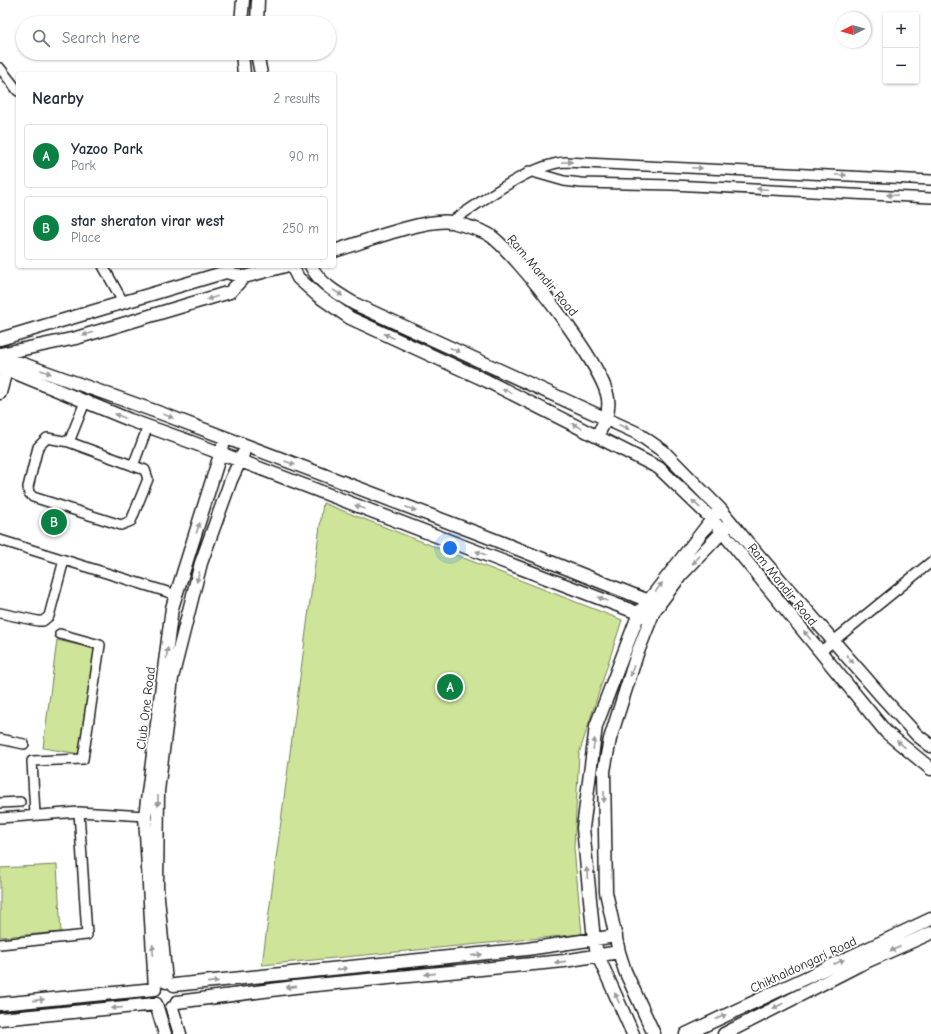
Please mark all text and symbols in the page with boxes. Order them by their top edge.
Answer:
north arrow [835,12,871,48]
map controls [883,12,919,84]
button: + [883,12,919,48]
search box [16,16,336,60]
icon: search [30,27,52,49]
text: Search here [62,29,140,47]
button: − [883,48,919,84]
text: Nearby [32,89,83,108]
text: 2 results [273,91,320,106]
text: Yazoo Park [71,140,143,158]
text: A [42,149,50,164]
text: 90 m [289,149,319,164]
text: Park [71,158,96,173]
one-way arrow [561,159,574,165]
one-way arrow [691,164,703,171]
one-way arrow [835,172,847,179]
one-way arrow [755,186,768,192]
one-way arrow [886,192,898,199]
text: star sheraton virar west [71,212,224,230]
text: B [42,221,50,236]
text: 250 m [282,221,319,236]
text: Place [71,230,101,245]
street label: Ram Mandir Road [504,232,581,319]
one-way arrow [332,290,344,297]
one-way arrow [206,295,218,301]
one-way arrow [81,332,94,338]
one-way arrow [383,333,395,339]
one-way arrow [449,347,460,353]
one-way arrow [40,369,52,375]
one-way arrow [501,388,513,394]
one-way arrow [114,413,125,419]
one-way arrow [163,413,175,419]
one-way arrow [571,423,583,429]
one-way arrow [618,424,629,430]
one-way arrow [284,460,296,466]
one-way arrow [691,499,701,509]
one-way arrow [353,504,365,510]
one-way arrow [406,506,418,512]
pin: B [41,507,67,537]
one-way arrow [195,521,201,533]
your location [440,538,460,558]
street label: Ram Mandir Road [745,540,820,629]
one-way arrow [475,550,487,556]
one-way arrow [691,555,700,565]
one-way arrow [194,571,200,583]
one-way arrow [655,582,664,593]
one-way arrow [596,596,608,602]
one-way arrow [802,630,811,641]
one-way arrow [163,647,170,659]
one-way arrow [845,654,854,665]
street label: Club One Road [133,666,158,750]
one-way arrow [628,666,634,678]
pin: A [437,672,463,702]
one-way arrow [591,738,597,750]
one-way arrow [895,740,906,749]
one-way arrow [601,791,607,804]
one-way arrow [155,795,161,808]
one-way arrow [584,867,591,879]
street label: Chikhaldongari Road [748,933,859,996]
one-way arrow [149,944,156,956]
one-way arrow [889,946,901,952]
one-way arrow [471,952,483,958]
one-way arrow [833,958,845,964]
one-way arrow [554,959,566,965]
one-way arrow [336,966,349,972]
one-way arrow [424,970,437,977]
one-way arrow [207,978,219,985]
one-way arrow [285,984,297,990]
one-way arrow [614,993,620,1004]
one-way arrow [33,997,45,1003]
one-way arrow [773,1003,784,1009]
one-way arrow [111,1004,123,1011]
one-way arrow [716,1014,728,1020]

